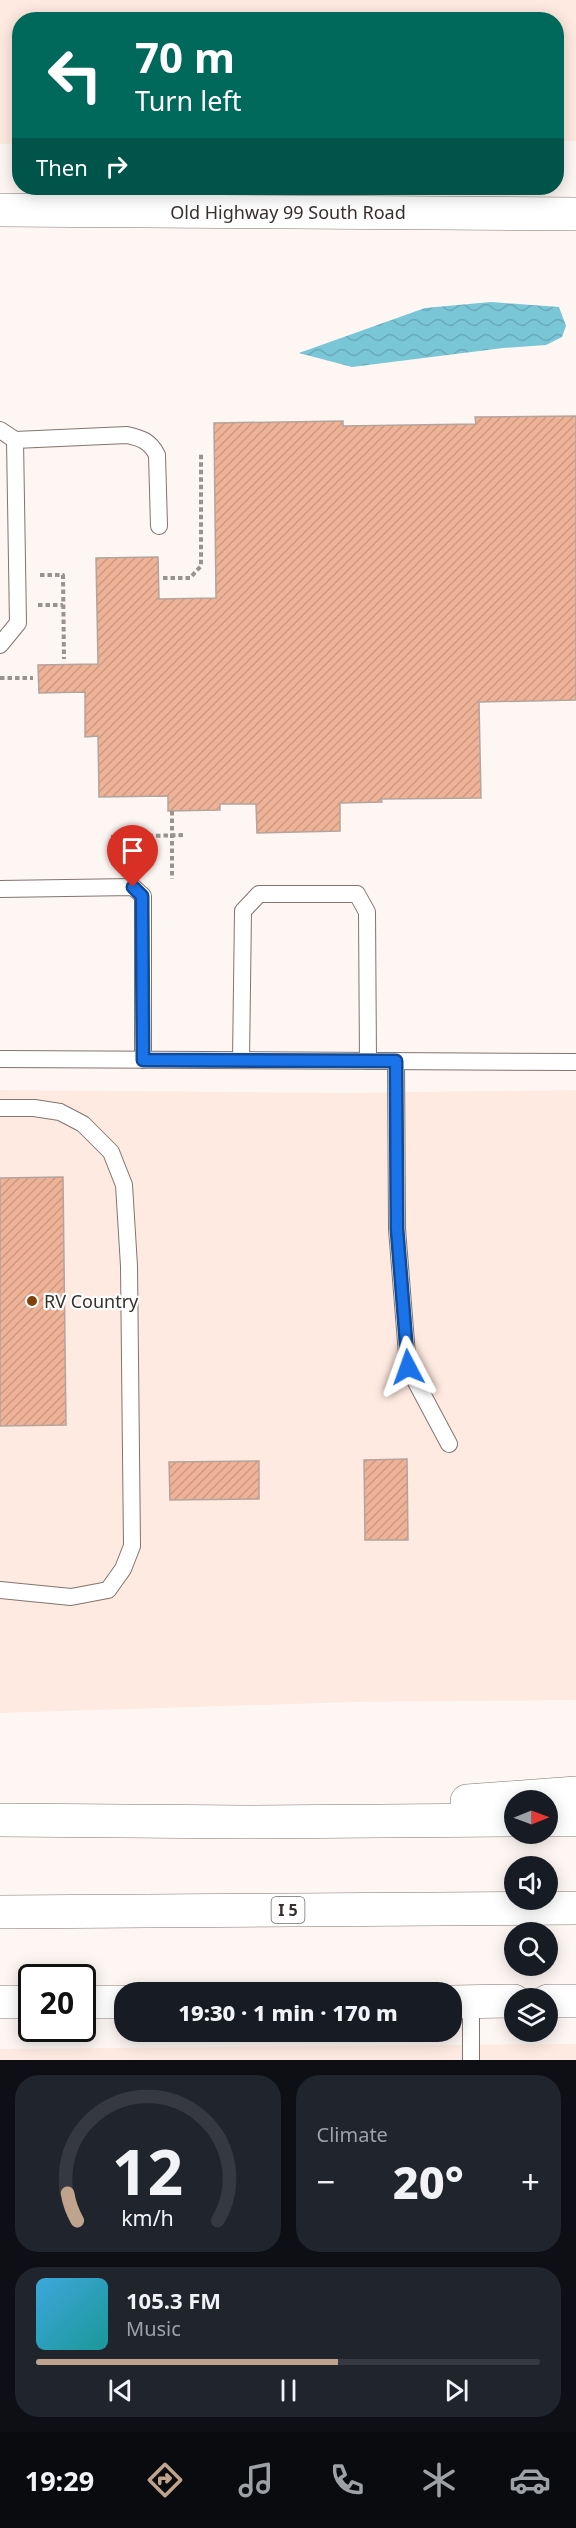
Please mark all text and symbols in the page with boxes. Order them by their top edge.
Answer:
text: 70 m [135,28,235,85]
icon: left [36,36,114,114]
text: Turn left [135,82,241,119]
icon: right [100,150,133,183]
text: Then [36,152,88,182]
street label: Old Highway 99 South Road [170,200,406,224]
pin [107,825,158,887]
icon: arrive [116,834,149,867]
place label: RV Country [44,1289,139,1313]
marker: RV Country [25,1294,39,1308]
position arrow [376,1335,440,1399]
north arrow [504,1790,558,1844]
map controls [504,1790,558,2042]
button: sound [504,1856,558,1910]
road number: I 5 [272,1897,304,1923]
button: search [504,1922,558,1976]
speed limit sign: 20 [18,1964,96,2042]
button: layers [504,1988,558,2042]
text: 19:30 · 1 min · 170 m [178,1997,398,2027]
text: Climate [317,2121,388,2148]
text: 12 [112,2128,183,2213]
text: 20° [393,2151,464,2212]
text: − [317,2159,335,2204]
text: + [521,2159,540,2204]
text: km/h [121,2203,174,2232]
text: 105.3 FM [126,2285,221,2315]
text: Music [126,2315,181,2342]
icon: previous [104,2374,137,2407]
icon: pause [272,2374,305,2407]
icon: next [440,2374,473,2407]
icon: directions [144,2459,186,2501]
icon: music [235,2459,277,2501]
icon: phone [326,2459,368,2501]
icon: climate [418,2459,460,2501]
icon: car [509,2459,551,2501]
text: 19:29 [25,2462,94,2499]

